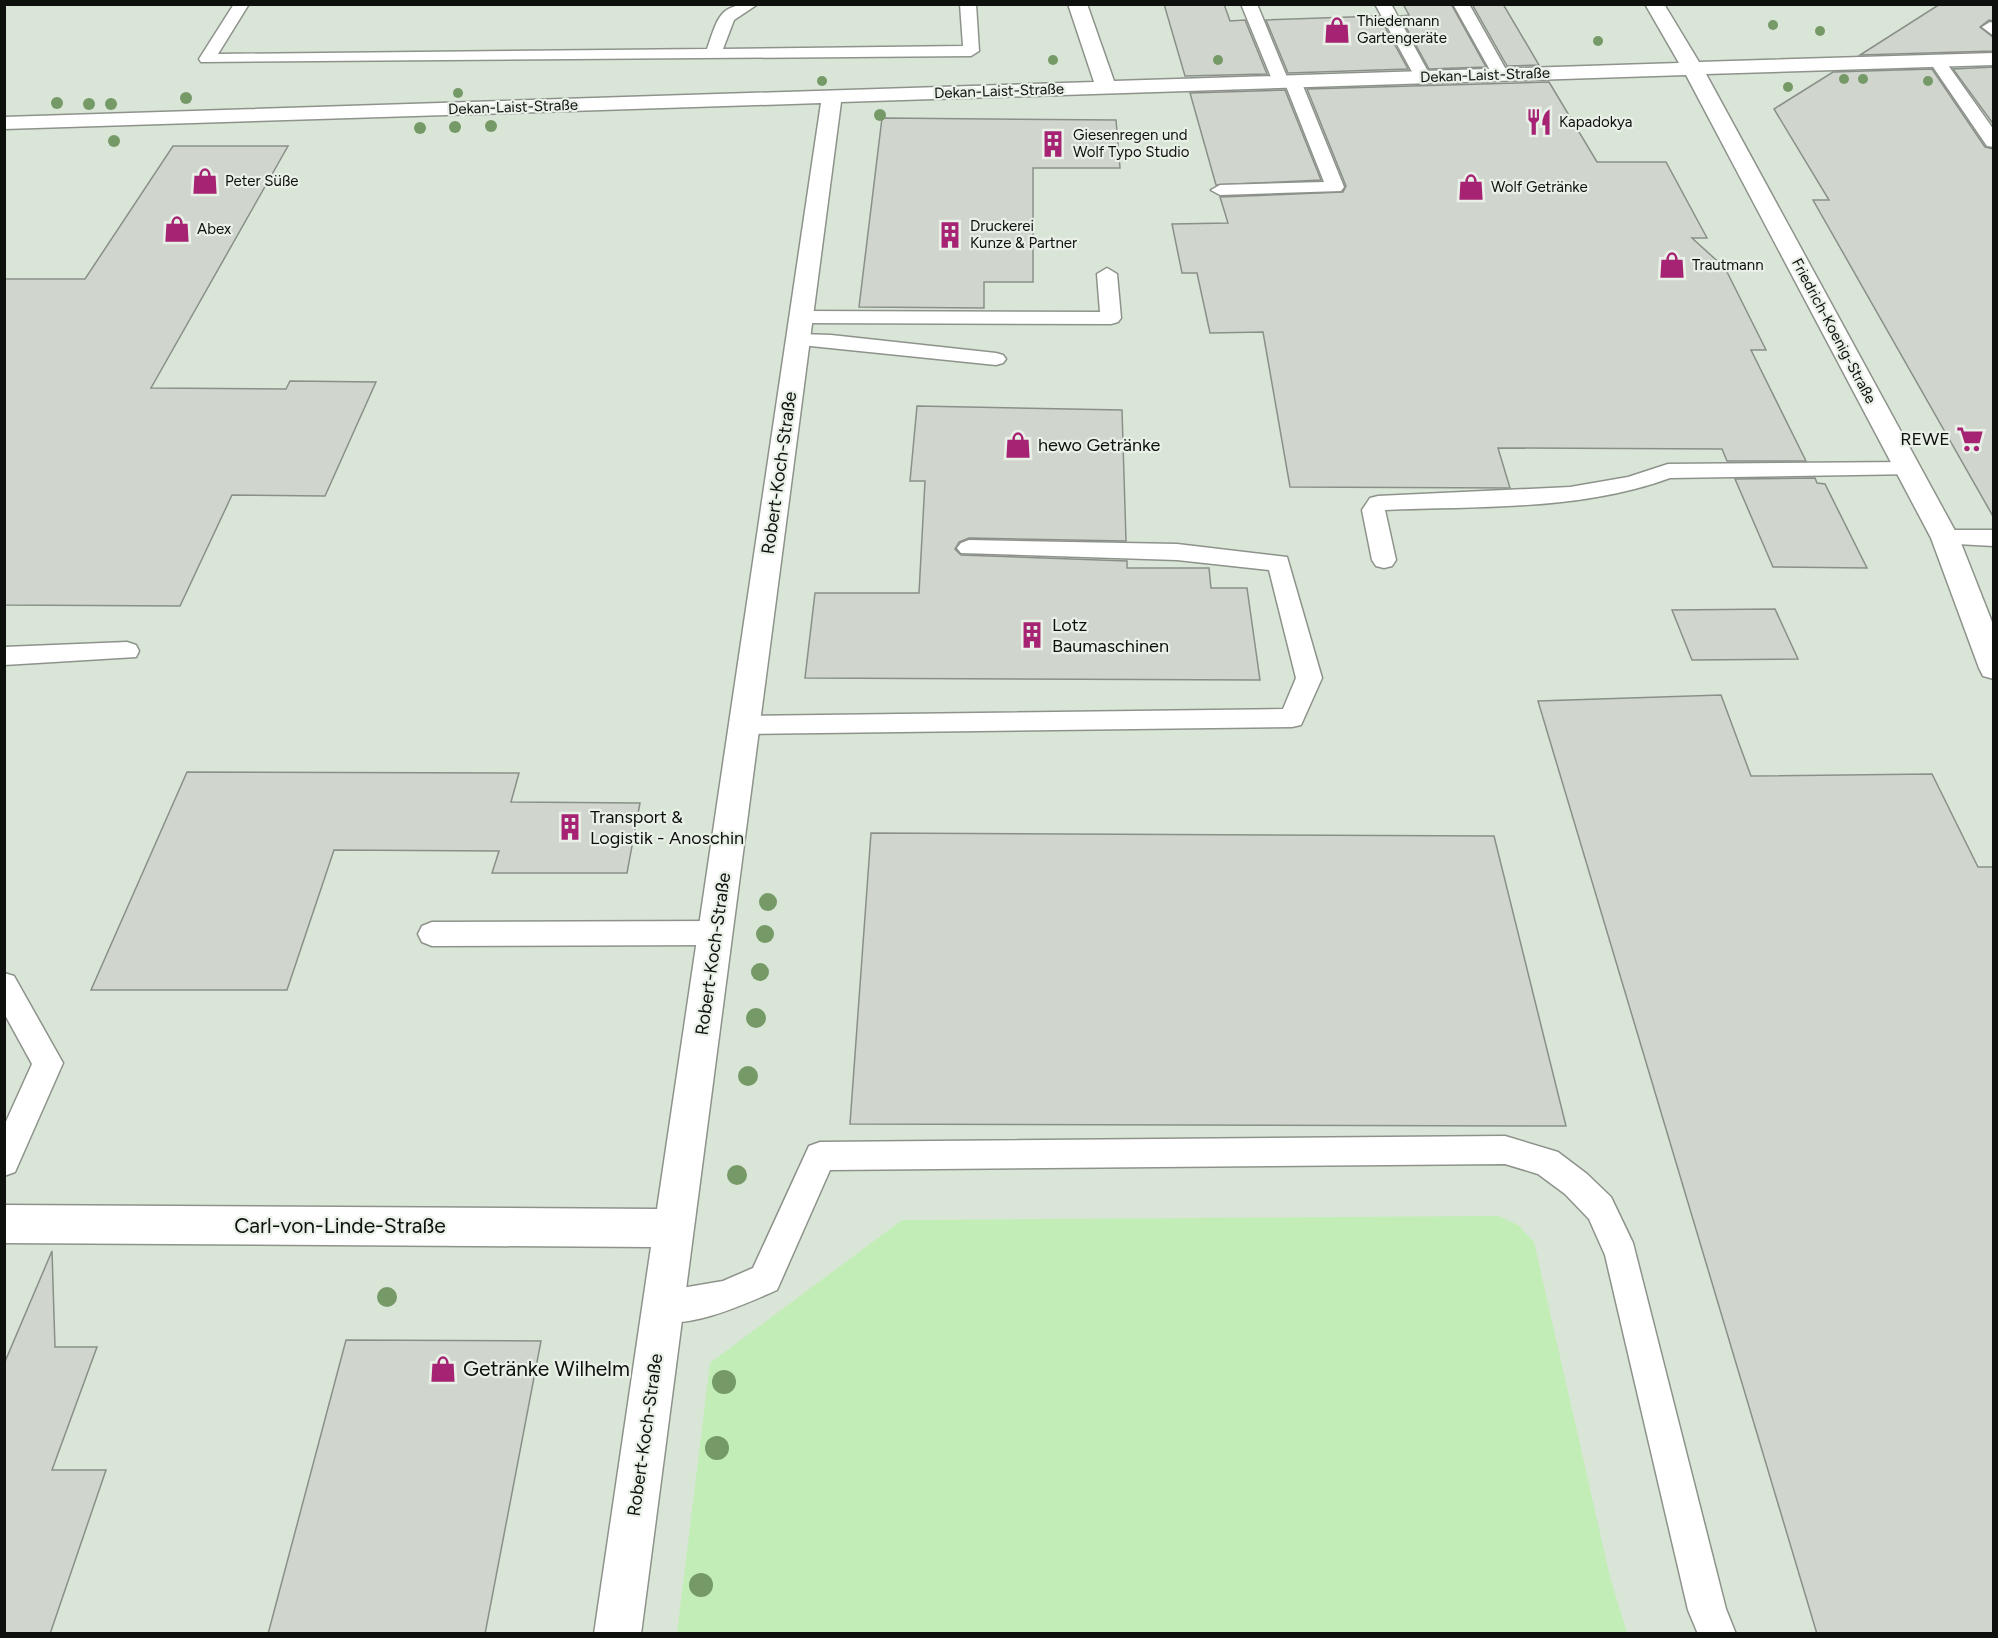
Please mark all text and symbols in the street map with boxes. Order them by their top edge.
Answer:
place label: Thiedemann Gartengeräte [1357,12,1447,47]
shop icon: Thiedemann Gartengeräte [1322,15,1352,45]
street label: Dekan-Laist-Straße [1420,64,1550,86]
street label: Dekan-Laist-Straße [934,80,1064,102]
street label: Dekan-Laist-Straße [448,96,578,118]
restaurant icon: Kapadokya [1524,107,1554,137]
place label: Kapadokya [1559,113,1632,131]
place label: Giesenregen und Wolf Typo Studio [1073,126,1190,161]
building icon: Giesenregen und Wolf Typo Studio [1038,129,1068,159]
shop icon: Peter Süße [190,166,220,196]
place label: Peter Süße [225,172,299,190]
shop icon: Wolf Getränke [1456,172,1486,202]
place label: Wolf Getränke [1491,178,1588,196]
shop icon: Abex [162,214,192,244]
place label: Druckerei Kunze & Partner [970,217,1077,252]
place label: Abex [197,220,231,238]
building icon: Druckerei Kunze & Partner [935,220,965,250]
shop icon: Trautmann [1657,250,1687,280]
street label: Friedrich-Koenig-Straße [1788,255,1880,407]
place label: Trautmann [1692,256,1764,274]
street label: Robert-Koch-Straße [757,390,801,556]
supermarket icon: REWE [1955,424,1985,454]
place label: REWE [1900,428,1950,450]
shop icon: hewo Getränke [1003,430,1033,460]
place label: hewo Getränke [1038,434,1161,456]
place label: Lotz Baumaschinen [1052,614,1169,657]
building icon: Lotz Baumaschinen [1017,620,1047,650]
place label: Transport & Logistik - Anoschin [590,806,744,849]
building icon: Transport & Logistik - Anoschin [555,812,585,842]
street label: Robert-Koch-Straße [691,871,735,1037]
street label: Carl-von-Linde-Straße [234,1213,446,1238]
street label: Robert-Koch-Straße [623,1352,667,1518]
shop icon: Getränke Wilhelm [428,1354,458,1384]
place label: Getränke Wilhelm [463,1356,630,1381]

